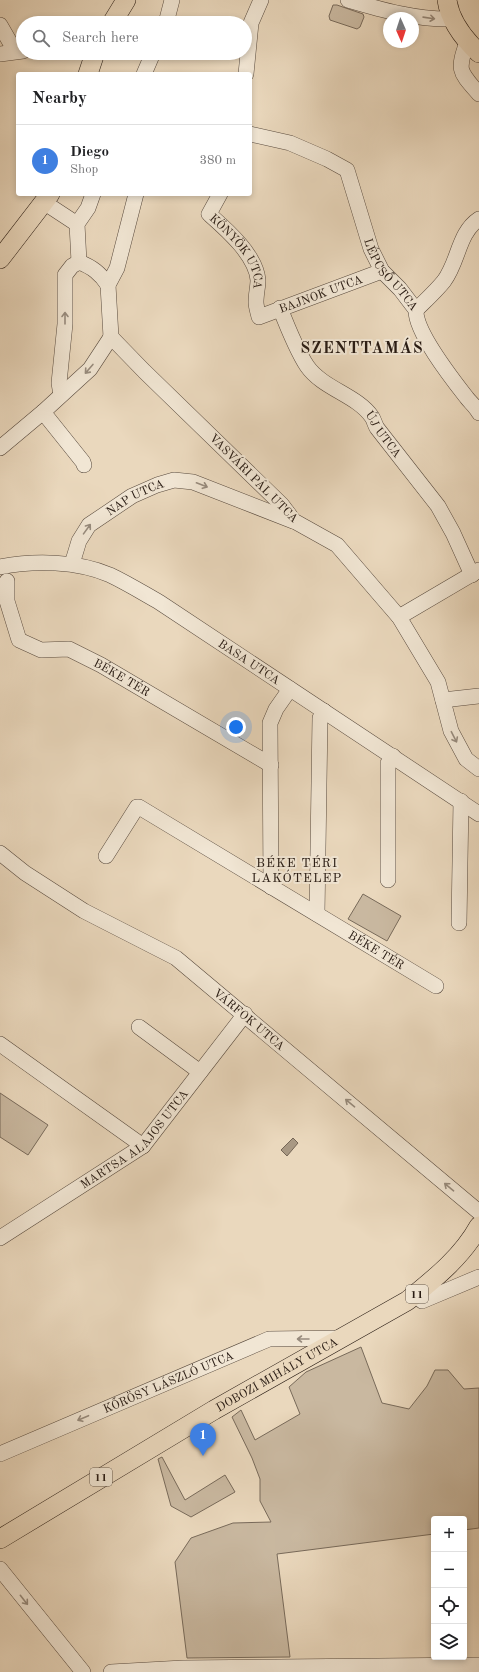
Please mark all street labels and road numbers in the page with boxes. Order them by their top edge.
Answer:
street label: KÖNYÖK UTCA [207,212,263,290]
street label: LÉPCSŐ UTCA [361,237,419,313]
street label: BAJNOK UTCA [278,274,364,316]
street label: ÚJ UTCA [363,407,403,460]
street label: VASVÁRI PÁL UTCA [207,430,302,525]
street label: NAP UTCA [104,478,166,518]
street label: BASA UTCA [216,638,282,687]
street label: BÉKE TÉR [91,657,152,699]
street label: BÉKE TÉR [346,930,406,972]
street label: VÁRFOK UTCA [211,987,286,1053]
street label: MARTSA ALAJOS UTCA [79,1088,191,1192]
road number: 11 [406,1285,428,1303]
street label: DOBOZI MIHÁLY UTCA [214,1336,340,1415]
street label: KŐRÖSY LÁSZLÓ UTCA [102,1350,236,1416]
road number: 11 [90,1468,112,1486]

